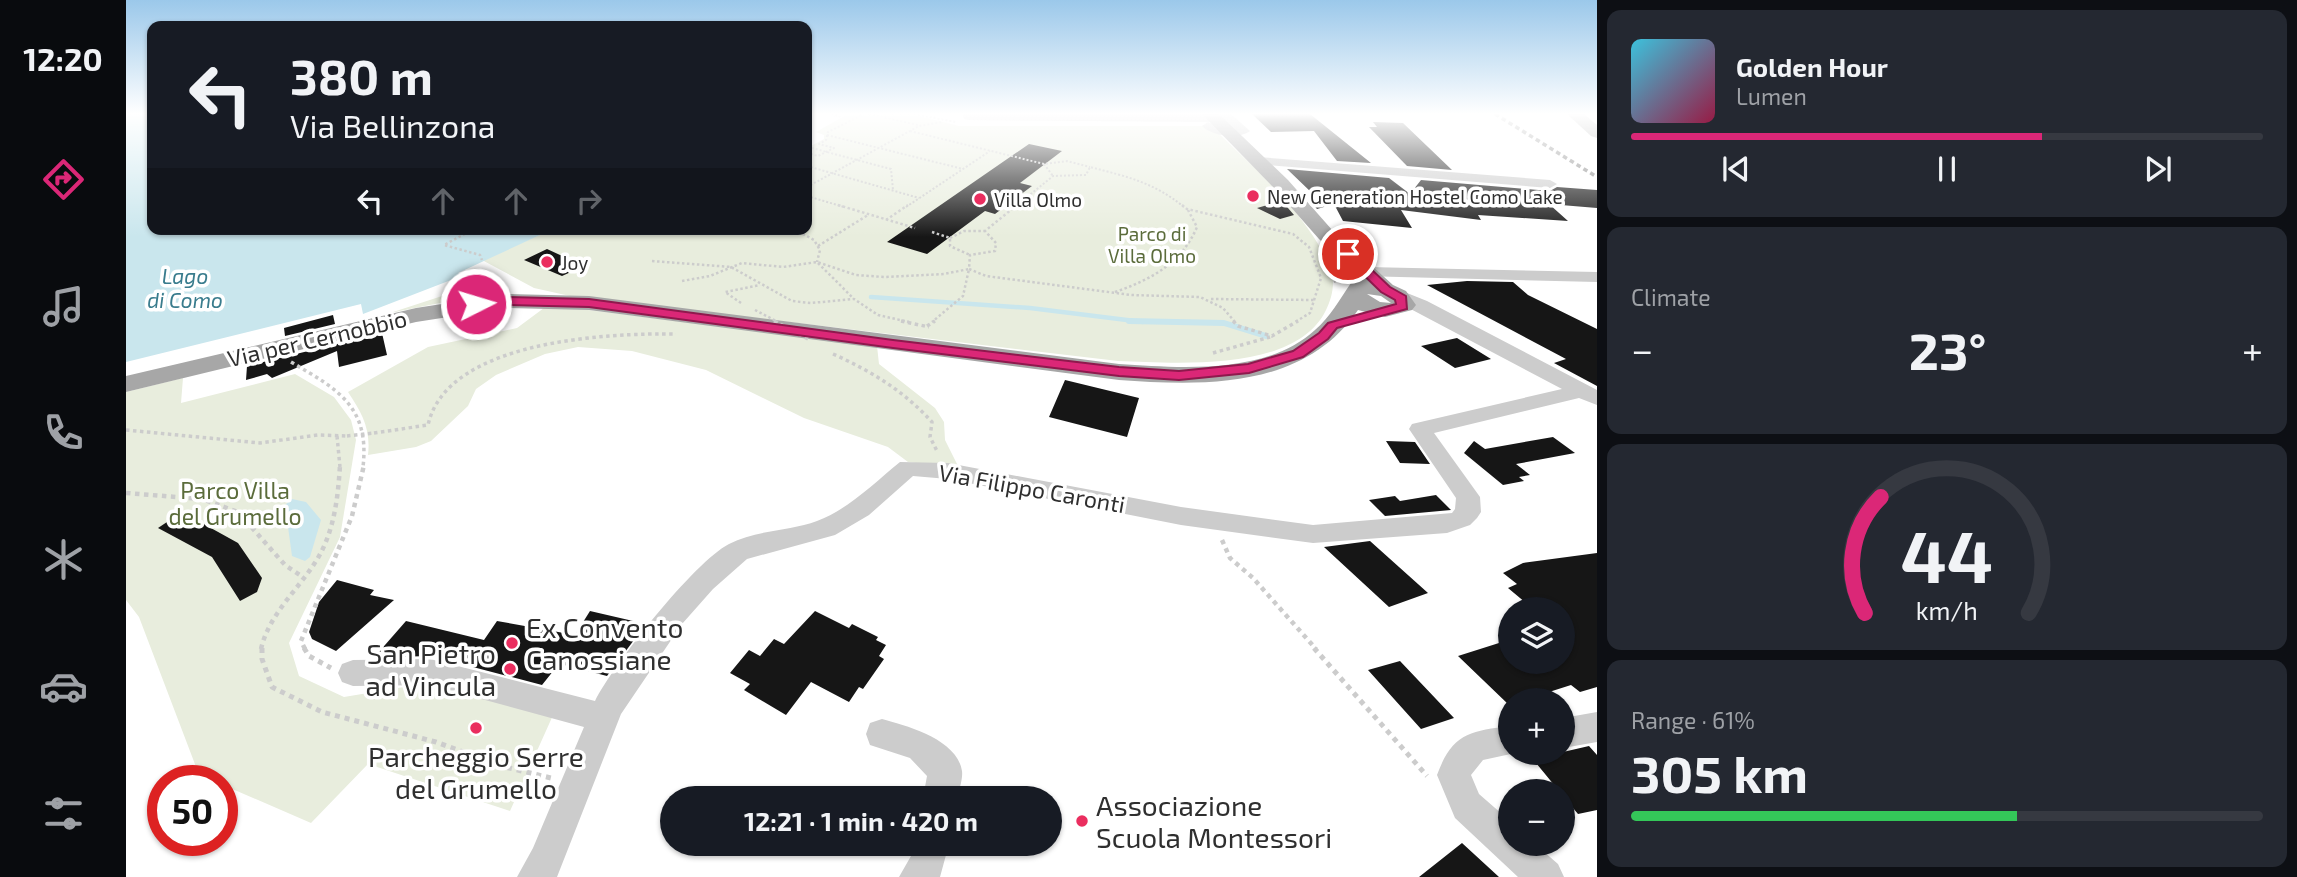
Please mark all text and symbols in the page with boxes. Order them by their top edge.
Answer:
text: 12:20 [23,39,103,77]
text: 380 m [290,46,433,105]
icon: left [175,49,266,140]
text: Golden Hour [1736,51,1888,82]
text: Lumen [1736,82,1807,110]
text: Via Bellinzona [290,106,495,144]
icon: previous [1717,150,1755,188]
icon: pause [1928,150,1966,188]
icon: next [2139,150,2177,188]
icon: directions [39,155,88,204]
icon: left [351,182,389,220]
icon: ahead [424,182,462,220]
icon: ahead [497,182,535,220]
icon: right [570,182,608,220]
place label: New Generation Hostel Como Lake [1267,185,1563,208]
place label: Villa Olmo [994,188,1082,211]
marker: New Generation Hostel Como Lake [1245,188,1261,204]
marker: Villa Olmo [972,191,988,207]
park label: Parco di Villa Olmo [1108,222,1196,267]
pin [1318,224,1378,284]
icon: arrive [1329,235,1367,273]
place label: Joy [561,251,588,274]
marker: Joy [539,254,555,270]
water label: Lago di Como [147,263,223,312]
position arrow [439,267,513,341]
icon: music [39,282,88,331]
text: Climate [1631,283,1711,311]
street label: Via per Cernobbio [225,304,409,372]
text: 23° [1909,318,1986,380]
text: − [1631,326,1653,372]
text: + [2242,326,2263,372]
icon: phone [39,408,88,457]
street label: Via Filippo Caronti [937,458,1127,518]
park label: Parco Villa del Grumello [169,476,301,530]
text: 44 [1901,510,1993,598]
icon: climate [39,535,88,584]
text: km/h [1916,595,1978,625]
map controls [1498,597,1575,856]
button: layers [1498,597,1575,674]
place label: Ex Convento Canossiane [526,610,683,676]
marker: Ex Convento Canossiane [504,635,520,651]
place label: San Pietro ad Vincula [365,636,496,702]
marker: San Pietro ad Vincula [502,661,518,677]
icon: car [39,662,88,711]
button: + [1498,688,1575,765]
text: Range · 61% [1631,706,1755,734]
marker: Parcheggio Serre del Grumello [468,720,484,736]
place label: Parcheggio Serre del Grumello [368,739,584,805]
text: 305 km [1631,741,1808,803]
speed limit sign: 50 [147,765,238,856]
button: − [1498,779,1575,856]
place label: Associazione Scuola Montessori [1096,788,1332,854]
icon: filters [39,789,88,838]
text: 12:21 · 1 min · 420 m [744,805,978,836]
marker: Associazione Scuola Montessori [1074,813,1090,829]

